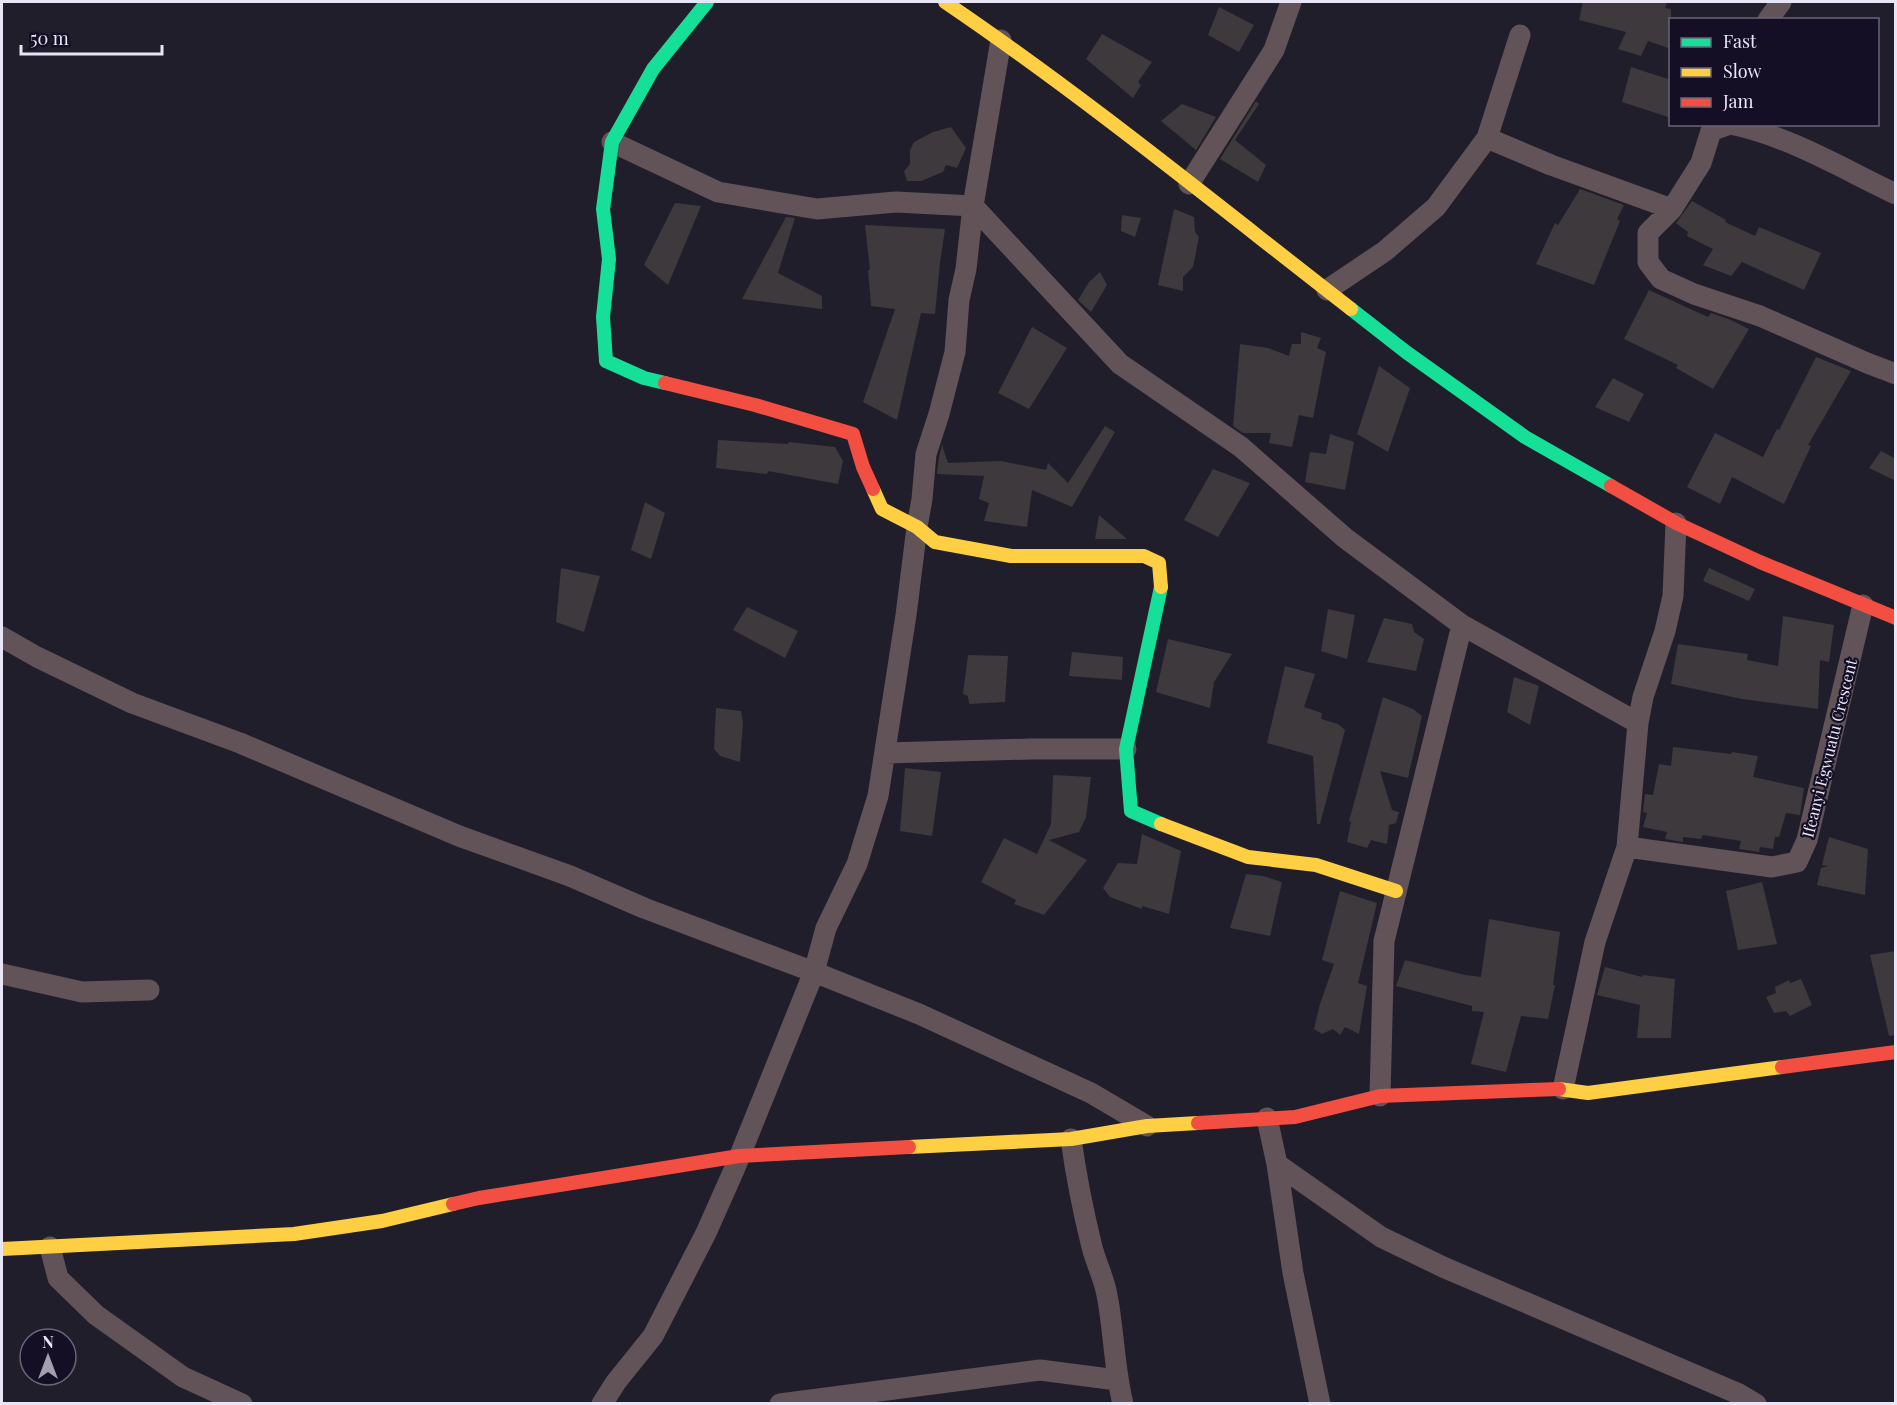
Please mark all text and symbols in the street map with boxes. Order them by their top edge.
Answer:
scale bar [21,18,162,56]
legend [1669,18,1879,126]
text: 50 m [30,26,69,50]
text: Fast [1723,29,1757,53]
text: Slow [1723,59,1761,83]
text: Jam [1722,89,1753,113]
street label: Ifeanyi Egwuatu Crescent [1797,656,1861,840]
north arrow [18,1327,78,1387]
text: N [42,1331,54,1352]

